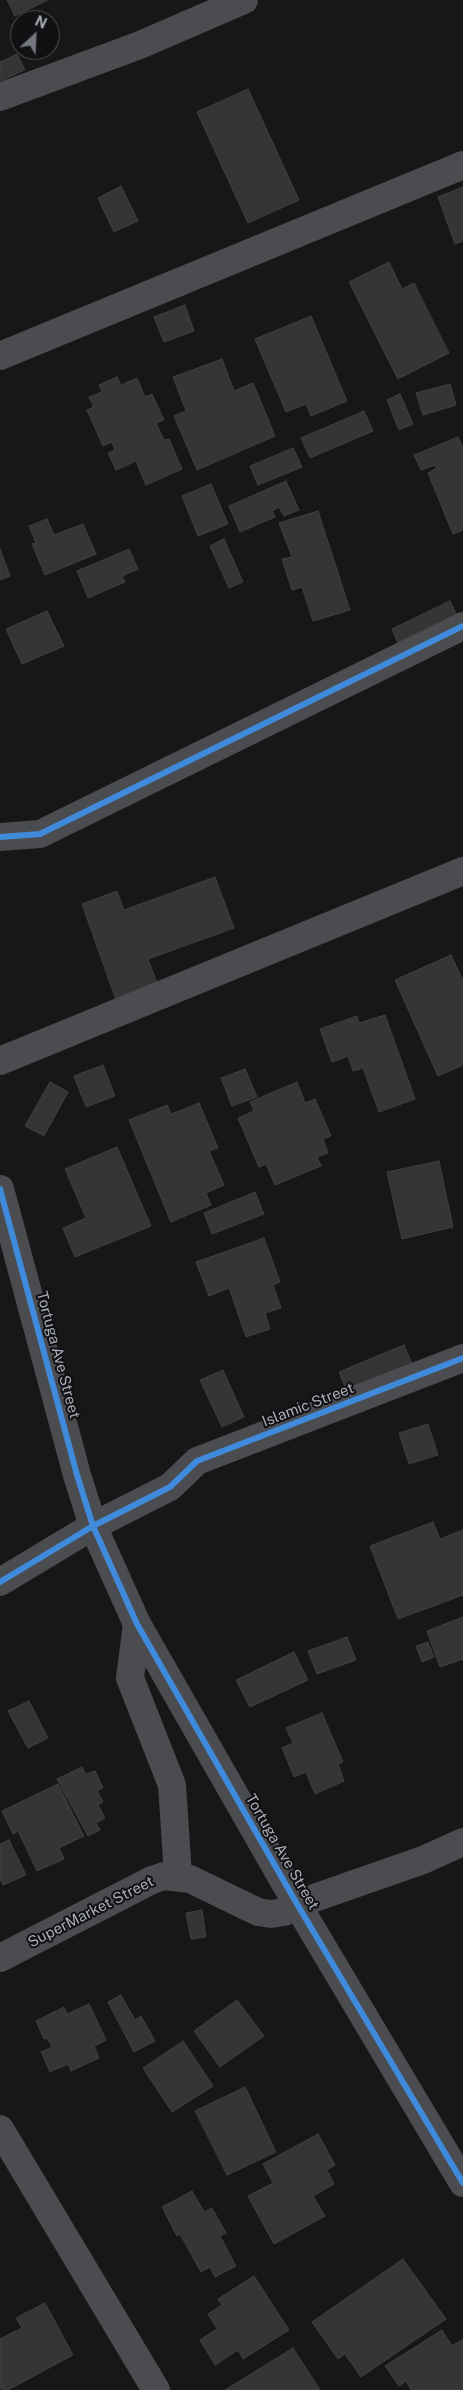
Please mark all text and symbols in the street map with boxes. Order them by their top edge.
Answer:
north arrow [10,10,60,60]
text: N [33,13,49,32]
street label: Tortuga Ave Street [32,1290,84,1420]
street label: Islamic Street [260,1379,356,1431]
street label: Tortuga Ave Street [242,1791,322,1913]
street label: SuperMarket Street [25,1872,157,1952]

